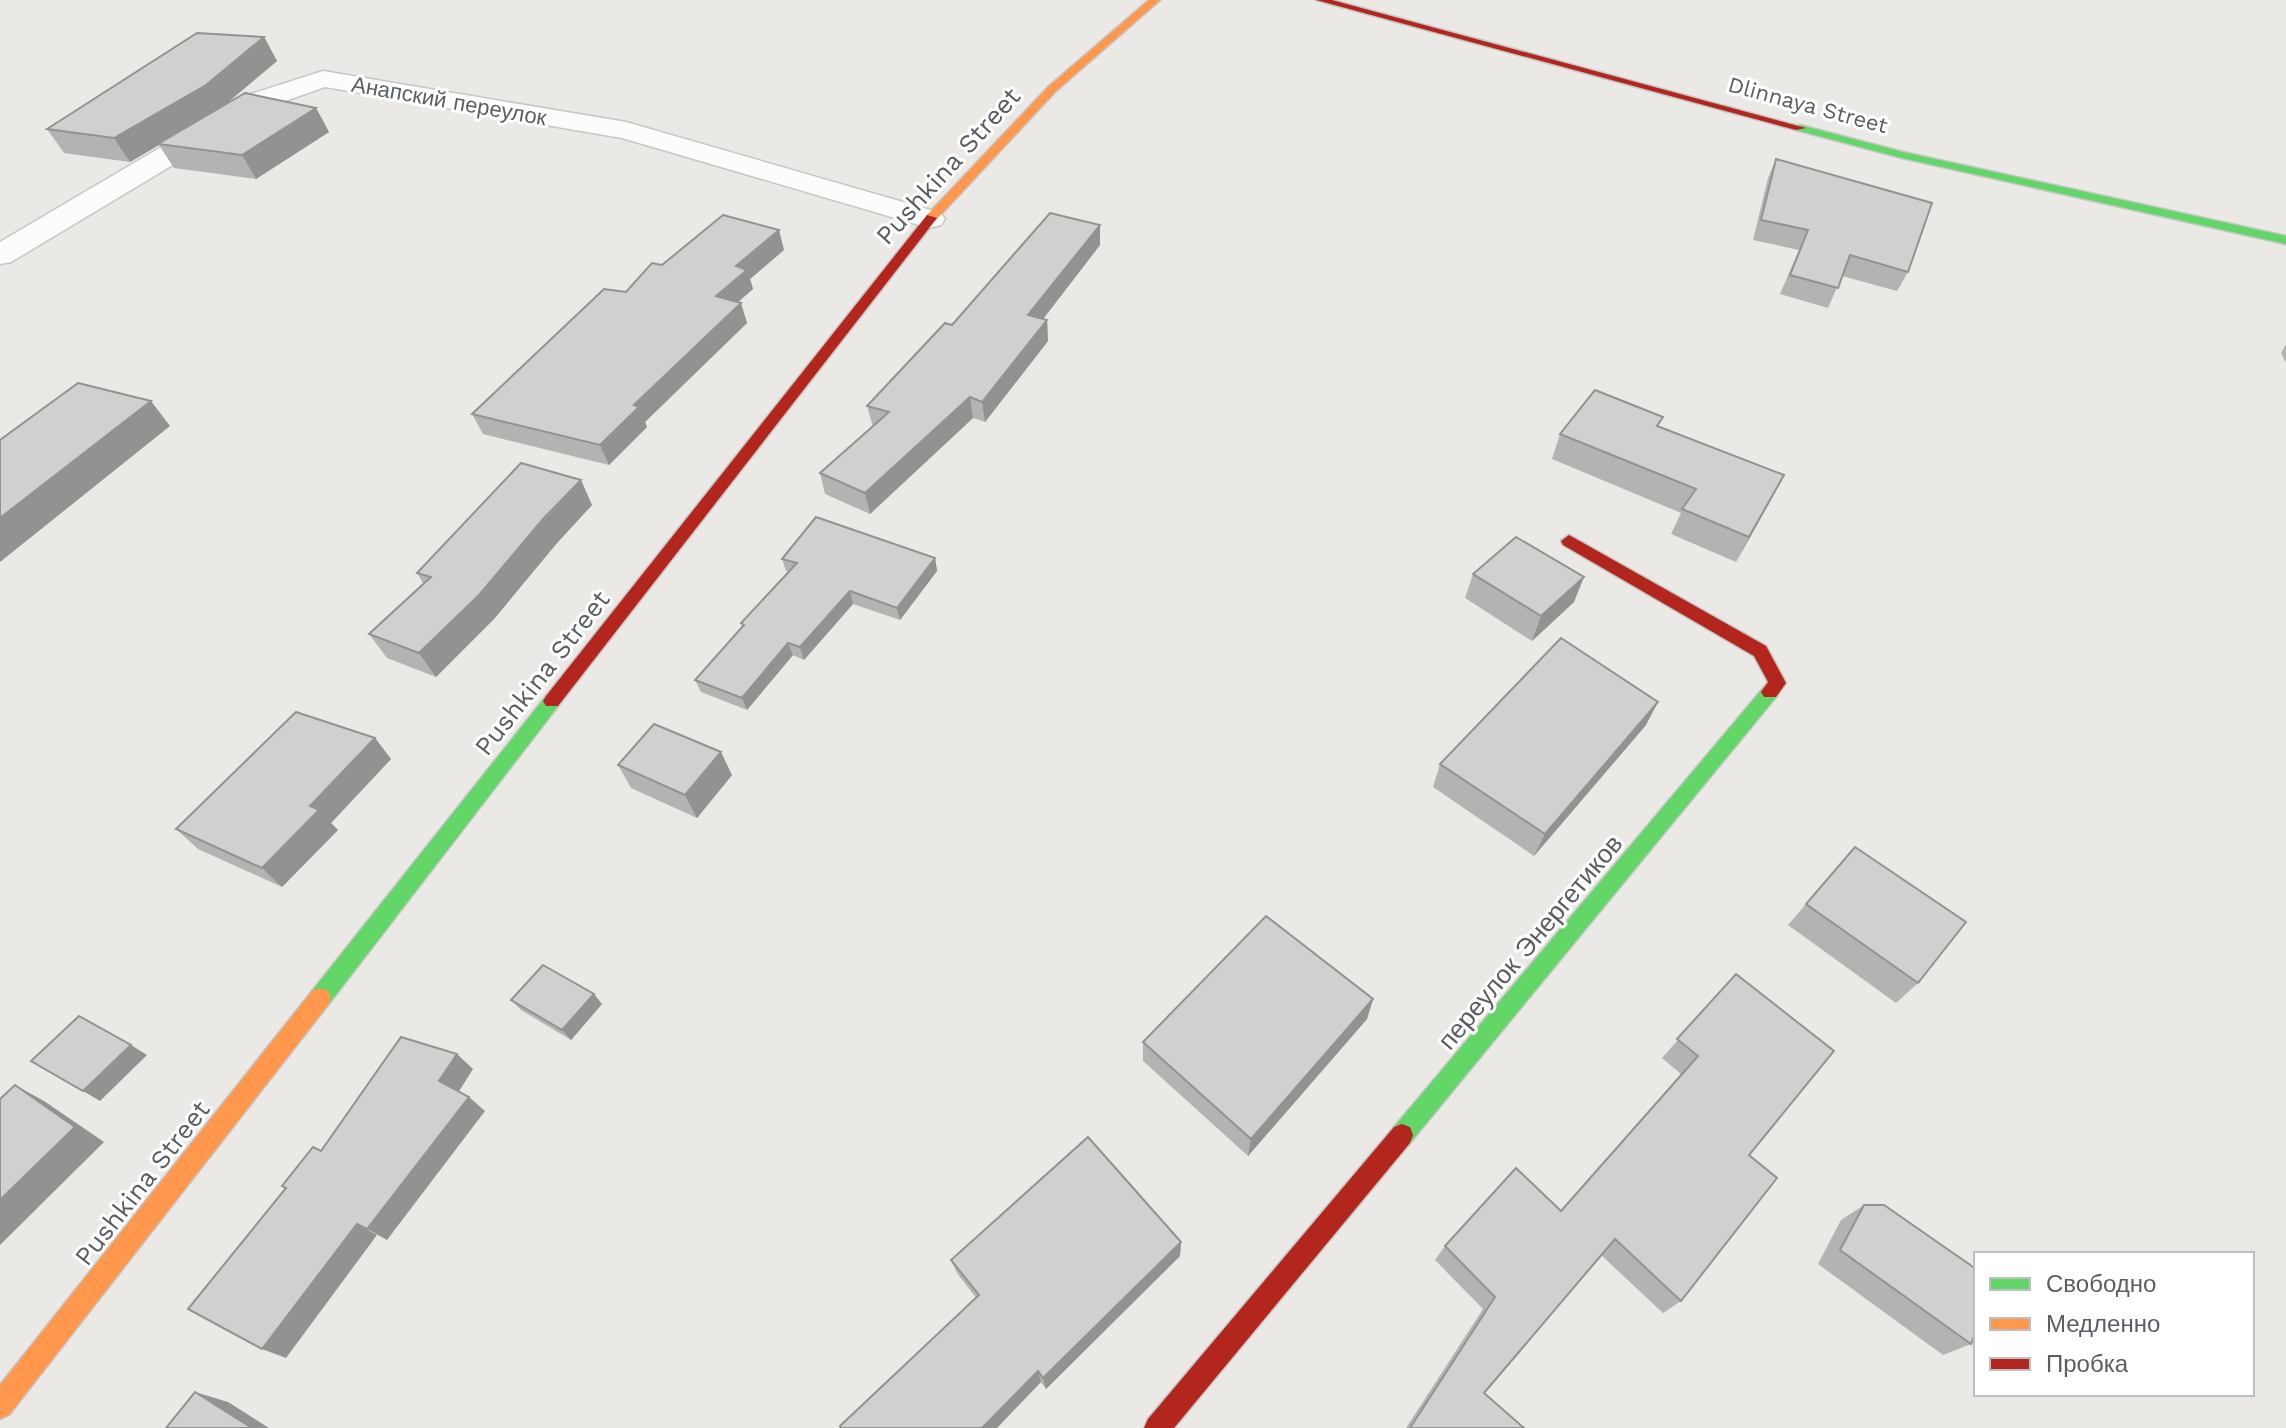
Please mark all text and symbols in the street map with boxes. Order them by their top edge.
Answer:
street label: Анапский переулок [350,72,549,131]
street label: Dlinnaya Street [1725,72,1891,138]
street label: Pushkina Street [870,81,1026,251]
street label: Pushkina Street [468,585,616,761]
street label: переулок Энергетиков [1432,829,1628,1055]
street label: Pushkina Street [68,1095,216,1271]
legend [1974,1252,2254,1396]
text: Свободно [2046,1270,2156,1298]
text: Медленно [2046,1310,2160,1338]
text: Пробка [2046,1350,2129,1378]

